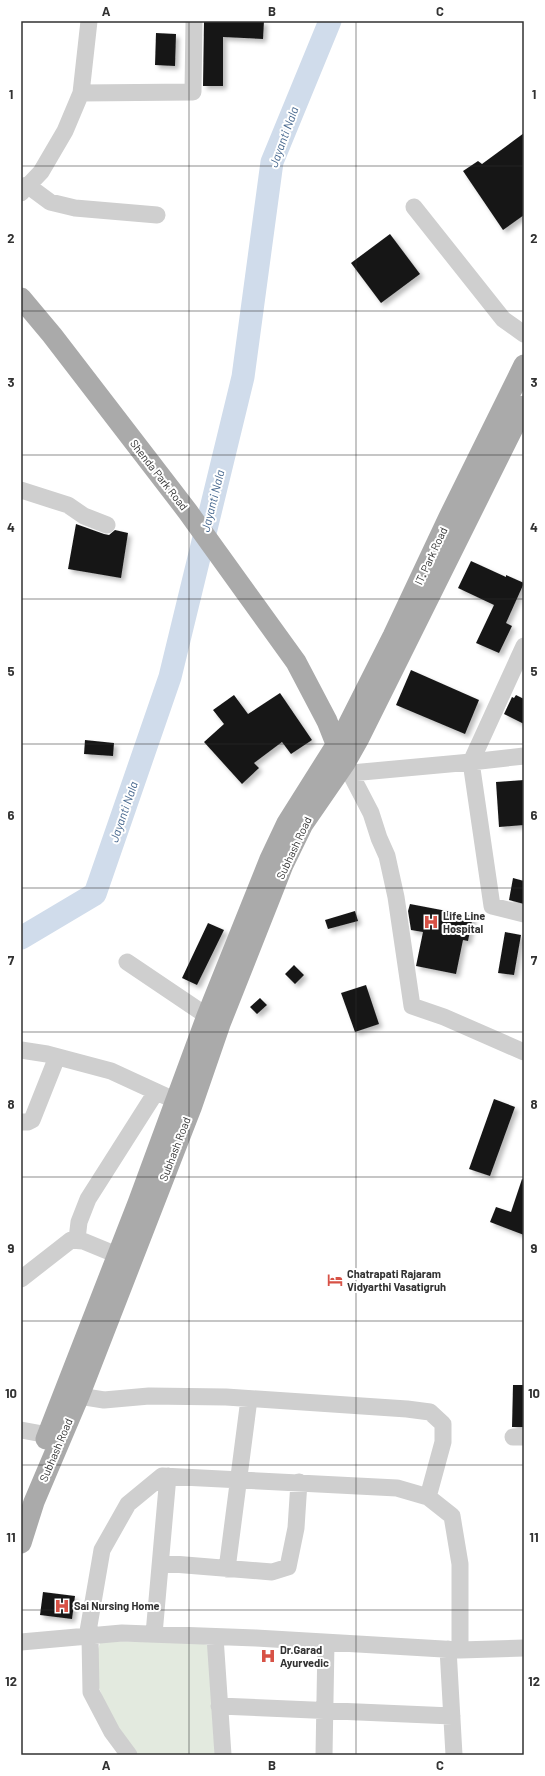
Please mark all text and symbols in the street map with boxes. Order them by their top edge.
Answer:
text: A [102,3,111,19]
text: B [268,3,276,19]
text: C [436,3,444,19]
text: 1 [9,86,13,102]
text: 1 [532,86,536,102]
water label: Jayanti Nala [266,104,301,169]
text: 2 [7,230,15,246]
text: 2 [530,230,538,246]
text: 3 [7,374,15,390]
text: 3 [530,374,538,390]
street label: Shenda Park Road [128,437,191,513]
water label: Jayanti Nala [198,468,227,533]
text: 4 [7,519,15,535]
text: 4 [530,519,538,535]
street label: IT. Park Road [412,525,450,587]
text: 5 [7,663,15,679]
text: 5 [530,663,538,679]
water label: Jayanti Nala [106,779,140,844]
text: 6 [8,807,15,823]
text: 6 [531,807,538,823]
street label: Subhash Road [273,814,314,881]
place label: Life Line Hospital [443,909,485,935]
hospital icon: Life Line Hospital [422,913,440,931]
text: 7 [8,952,15,968]
text: 7 [531,952,538,968]
text: 8 [7,1096,15,1112]
text: 8 [530,1096,538,1112]
street label: Subhash Road [156,1115,193,1183]
text: 9 [8,1240,15,1256]
text: 9 [531,1240,538,1256]
place label: Chatrapati Rajaram Vidyarthi Vasatigruh [347,1267,446,1293]
hotel icon: Chatrapati Rajaram Vidyarthi Vasatigruh [326,1271,344,1289]
text: 10 [5,1385,17,1401]
text: 10 [528,1385,540,1401]
street label: Subhash Road [36,1416,75,1483]
text: 11 [6,1529,16,1545]
text: 11 [529,1529,539,1545]
hospital icon: Sai Nursing Home [53,1597,71,1615]
place label: Sai Nursing Home [74,1599,160,1612]
place label: Dr.Garad Ayurvedic [280,1643,329,1669]
hospital icon: Dr.Garad Ayurvedic [259,1647,277,1665]
text: 12 [5,1673,17,1689]
text: 12 [528,1673,540,1689]
text: A [102,1757,111,1773]
text: B [268,1757,276,1773]
text: C [436,1757,444,1773]

